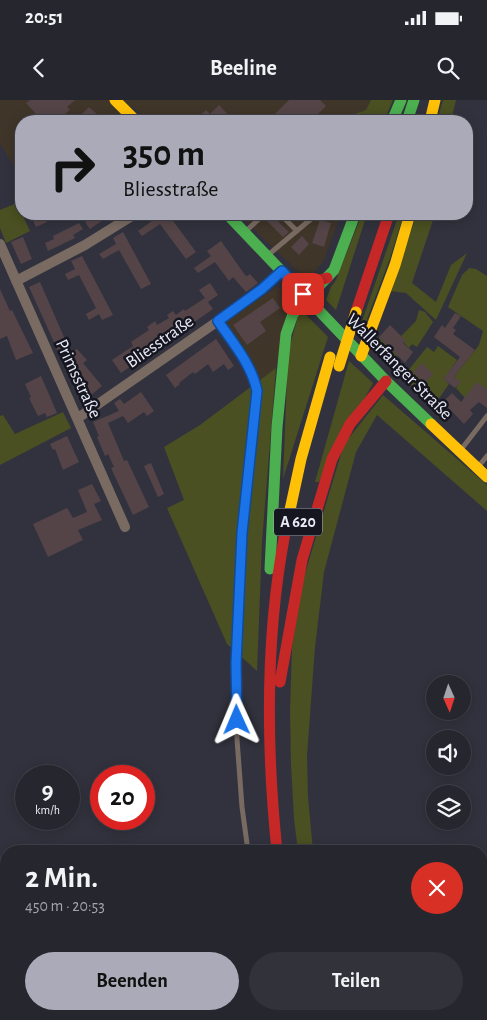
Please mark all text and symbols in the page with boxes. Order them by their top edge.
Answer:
text: 20:51 [25,8,63,27]
icon: back [25,54,53,82]
icon: search [434,54,462,82]
text: Beeline [210,57,277,79]
icon: right [40,135,105,200]
text: 350 m [123,137,205,172]
text: Bliesstraße [123,178,218,200]
pin [282,273,324,315]
icon: arrive [289,280,317,308]
street label: Wallerfanger Straße [343,311,455,423]
street label: Bliesstraße [123,312,197,372]
street label: Primsstraße [52,337,104,421]
road number: A 620 [274,508,322,536]
north arrow [426,675,471,720]
map controls [426,675,471,830]
position arrow [210,693,262,745]
button: sound [426,730,471,775]
speed limit sign: 20 [90,765,155,830]
text: 9 [41,779,54,804]
button: layers [426,785,471,830]
text: km/h [35,804,60,816]
button: close [411,862,463,914]
text: 2 Min. [25,863,98,893]
text: 450 m · 20:53 [25,898,105,914]
button: Beenden [25,952,239,1010]
button: Teilen [249,952,463,1010]

